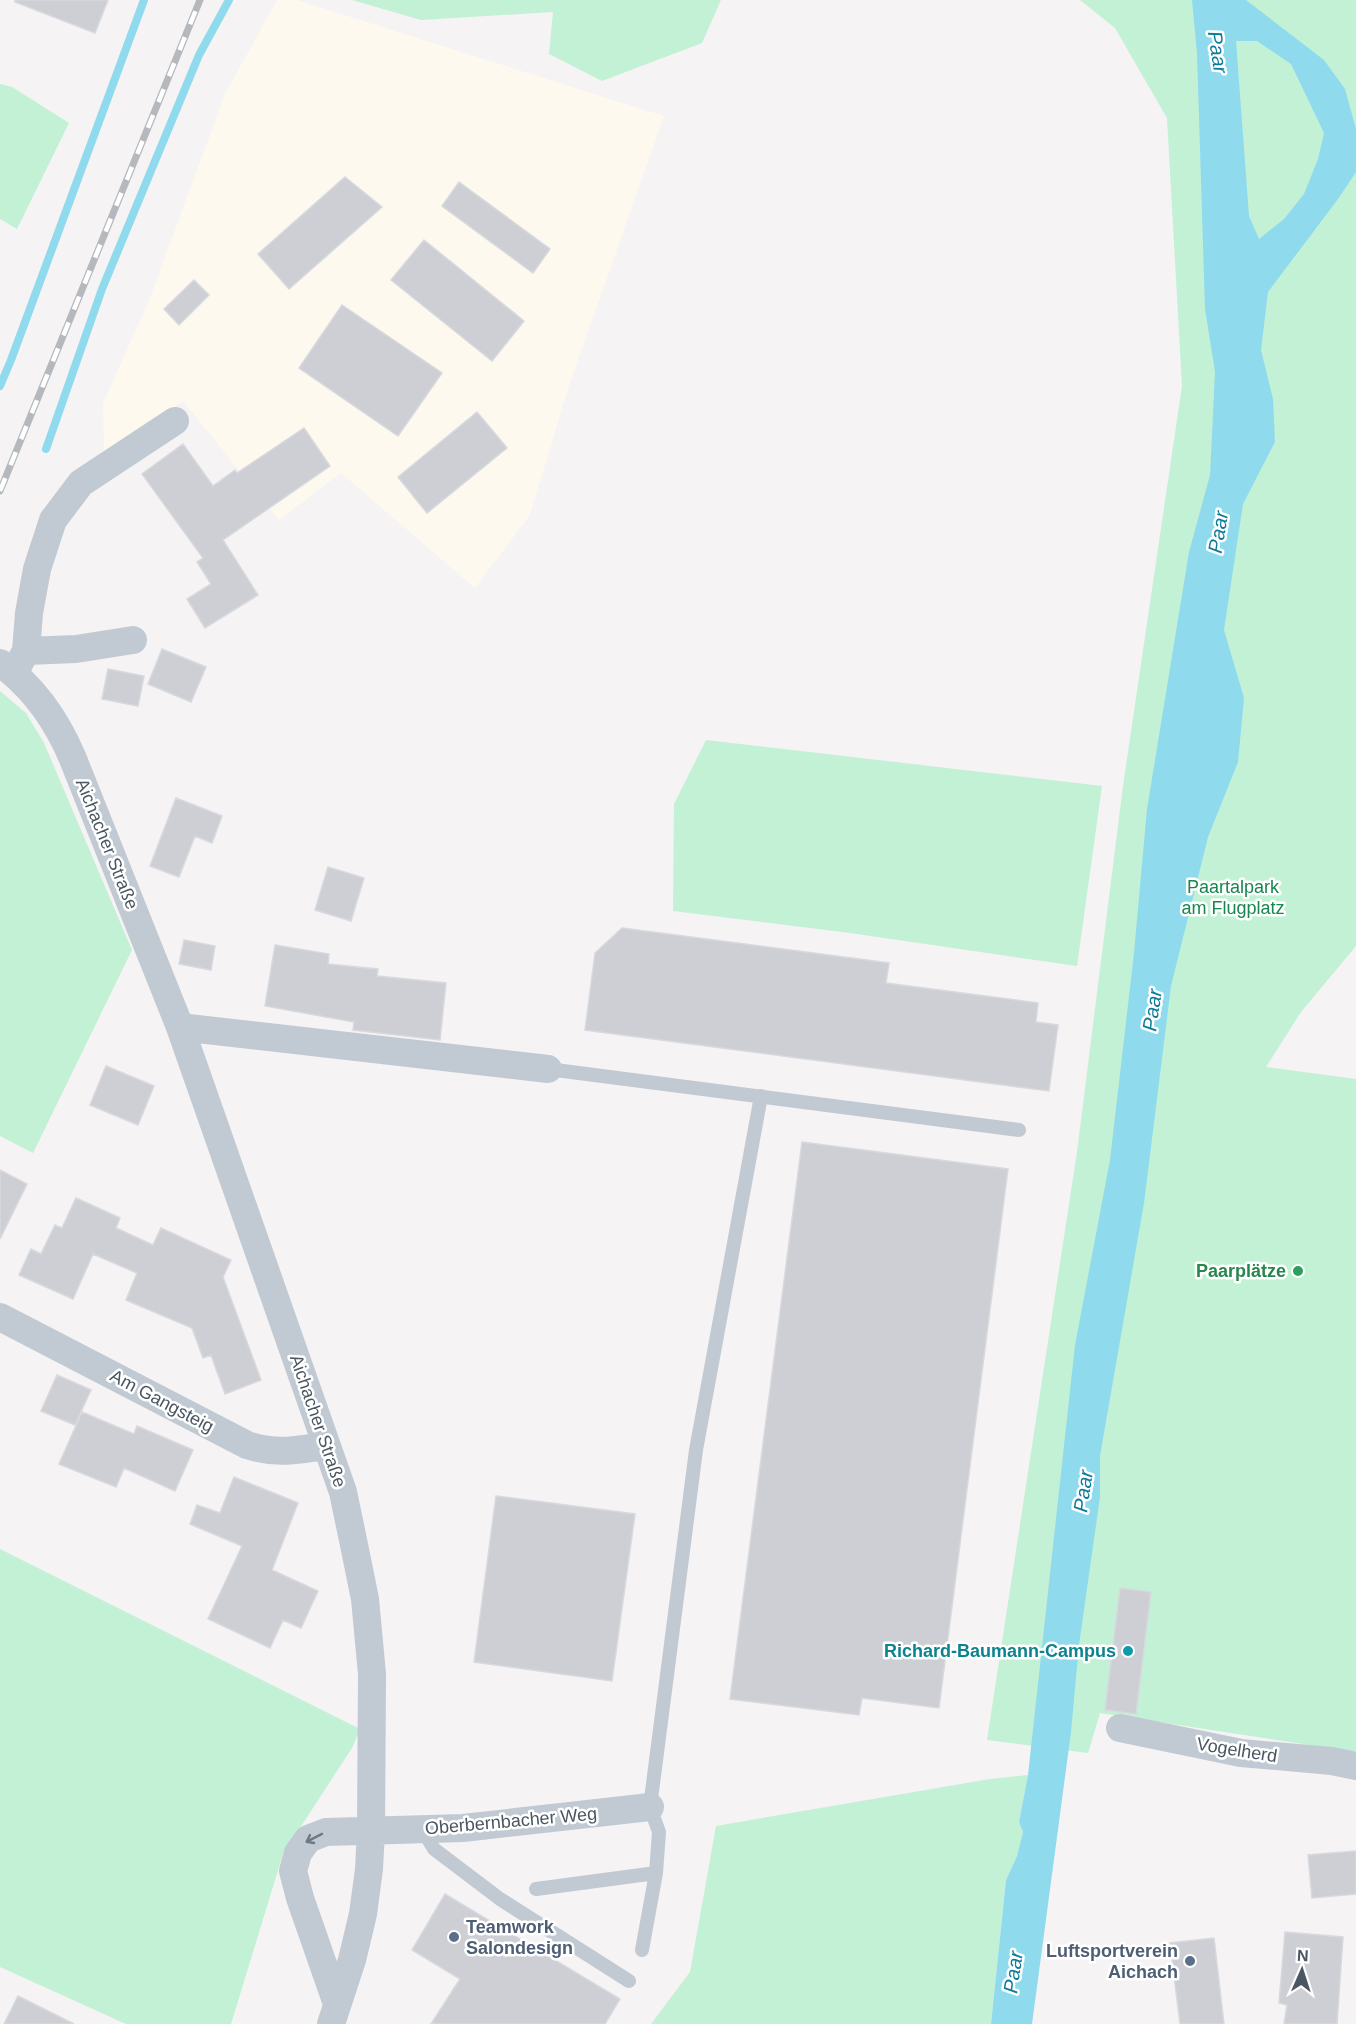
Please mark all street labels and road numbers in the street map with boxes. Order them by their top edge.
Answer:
street label: Aichacher Straße [72,776,142,912]
street label: Aichacher Straße [286,1352,350,1490]
street label: Am Gangsteig [107,1365,217,1437]
street label: Vogelherd [1195,1734,1279,1766]
street label: Oberbernbacher Weg [424,1804,598,1838]

